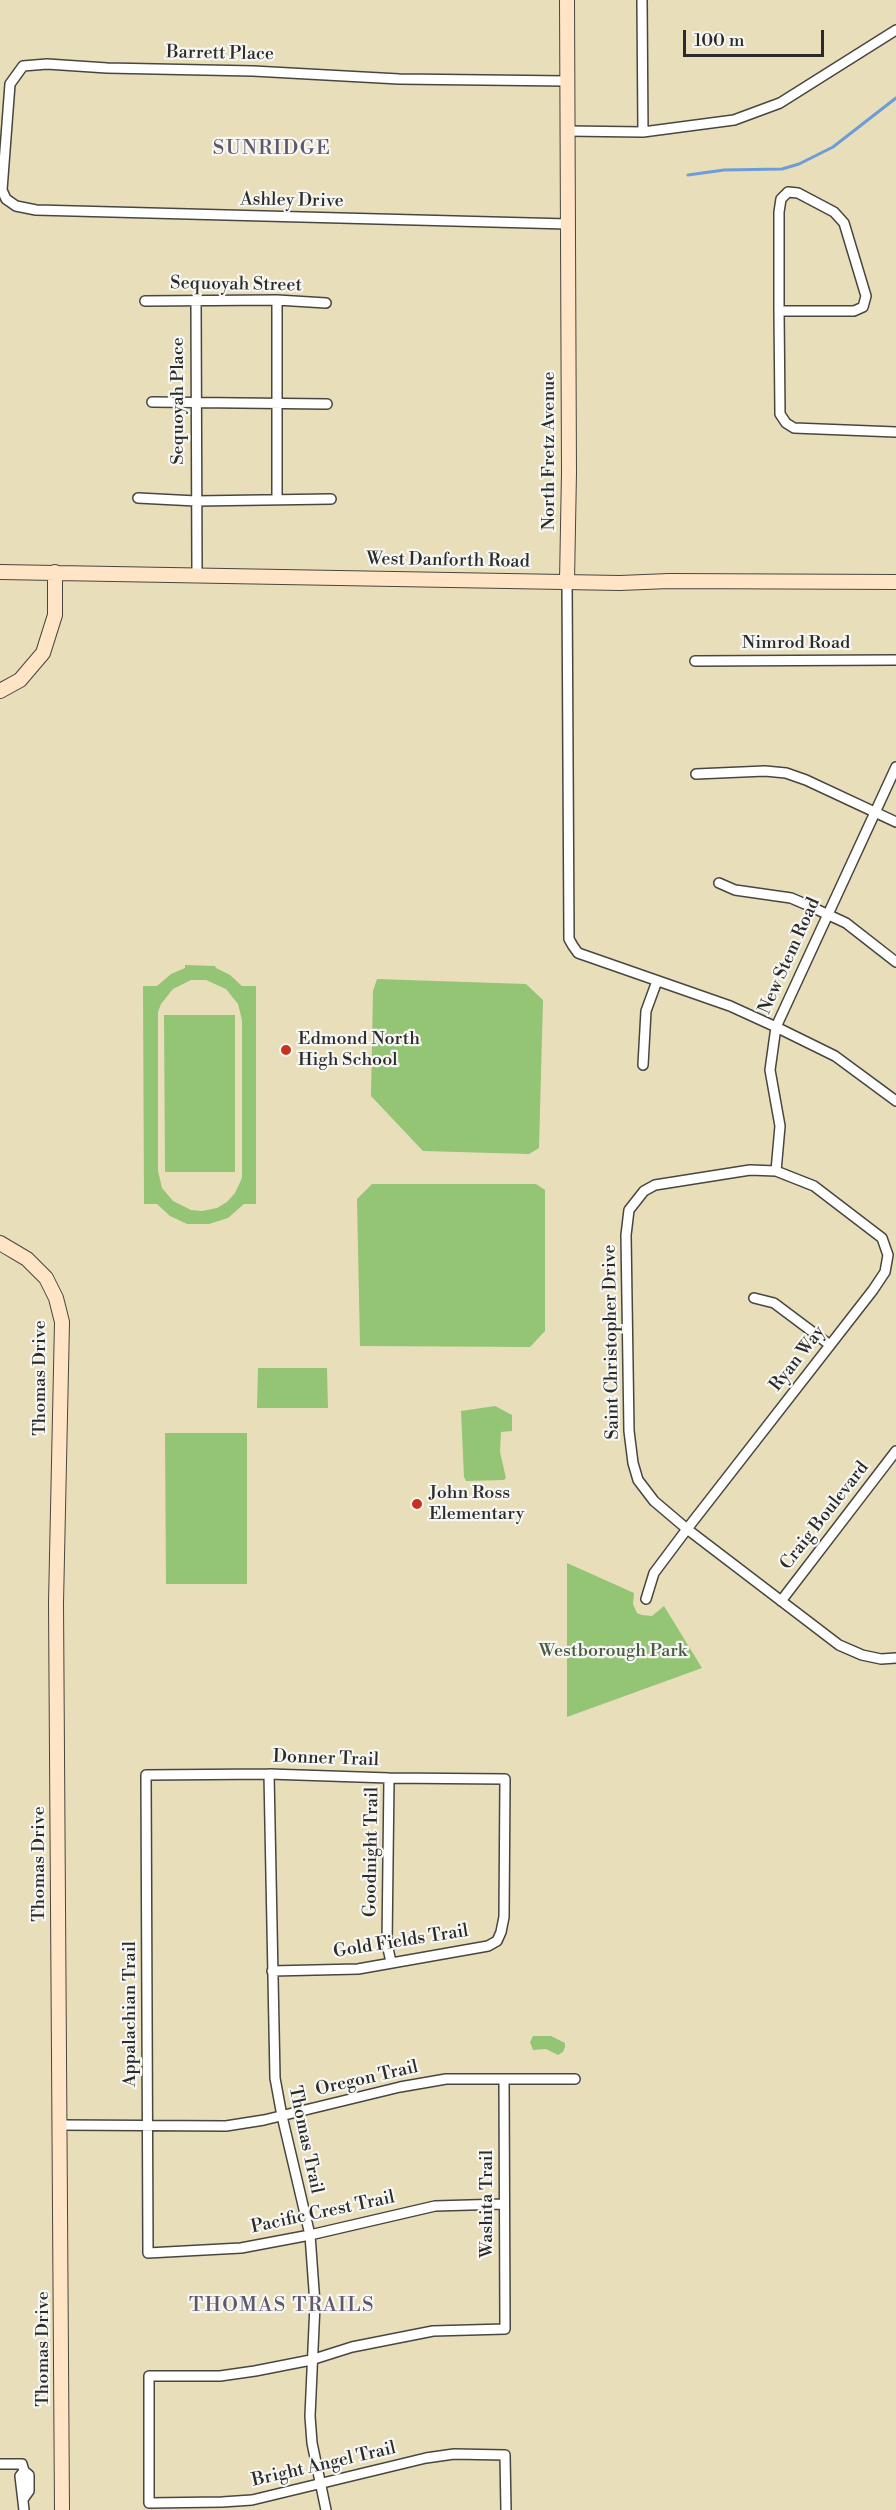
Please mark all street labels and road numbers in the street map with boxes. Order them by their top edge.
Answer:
street label: Barrett Place [166,42,274,66]
street label: Ashley Drive [240,189,344,213]
street label: Sequoyah Street [170,273,302,297]
street label: Sequoyah Place [168,337,190,465]
street label: North Fretz Avenue [539,372,561,530]
street label: West Danforth Road [366,549,530,573]
street label: Nimrod Road [742,633,850,655]
street label: New Stem Road [755,894,825,1018]
street label: Saint Christopher Drive [599,1244,625,1440]
street label: Thomas Drive [30,1320,52,1436]
street label: Ryan Way [766,1322,830,1396]
street label: Craig Boulevard [776,1458,874,1574]
street label: Donner Trail [273,1746,379,1772]
street label: Goodnight Trail [360,1787,384,1917]
street label: Thomas Drive [29,1806,51,1922]
street label: Gold Fields Trail [332,1921,470,1963]
street label: Appalachian Trail [120,1941,142,2087]
street label: Oregon Trail [314,2057,420,2101]
street label: Thomas Trail [283,2084,327,2196]
street label: Washita Trail [477,2150,499,2258]
street label: Pacific Crest Trail [249,2187,397,2239]
street label: Thomas Drive [33,2291,55,2407]
street label: Bright Angel Trail [250,2438,398,2492]

